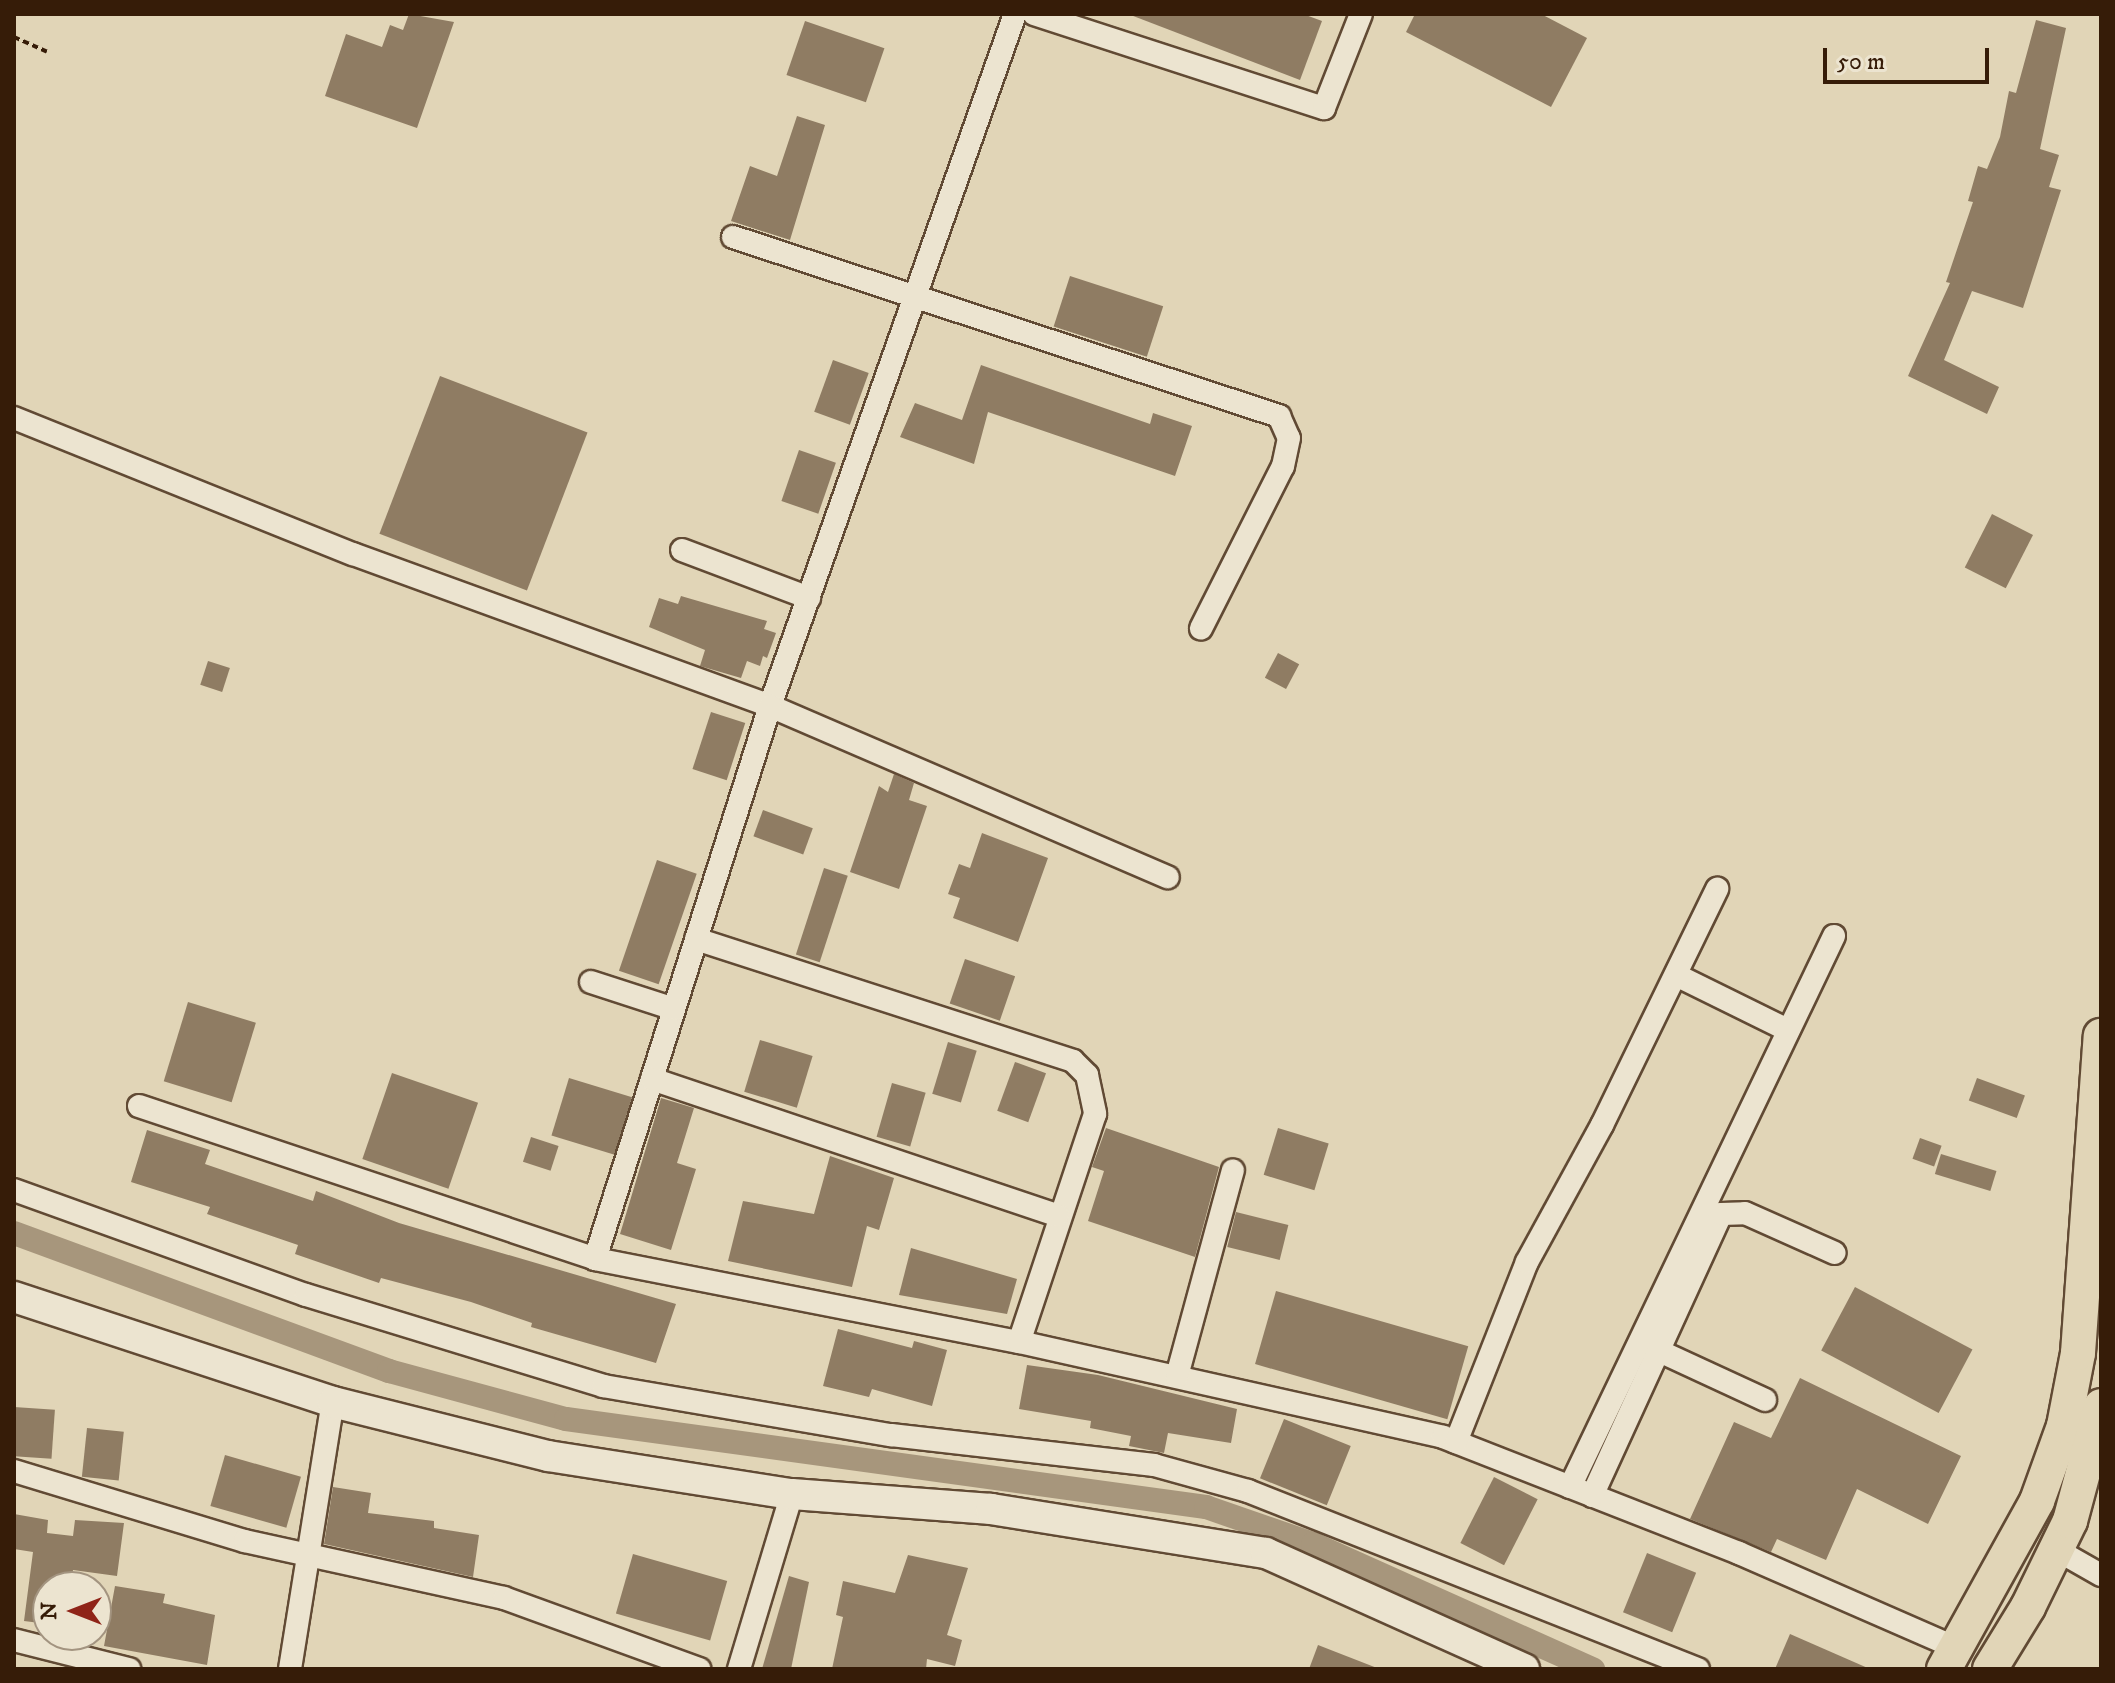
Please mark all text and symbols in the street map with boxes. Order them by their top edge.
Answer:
scale bar [1827,32,1993,82]
text: 50 m [1837,47,1885,77]
north arrow [32,1571,112,1651]
text: N [36,1602,63,1620]

